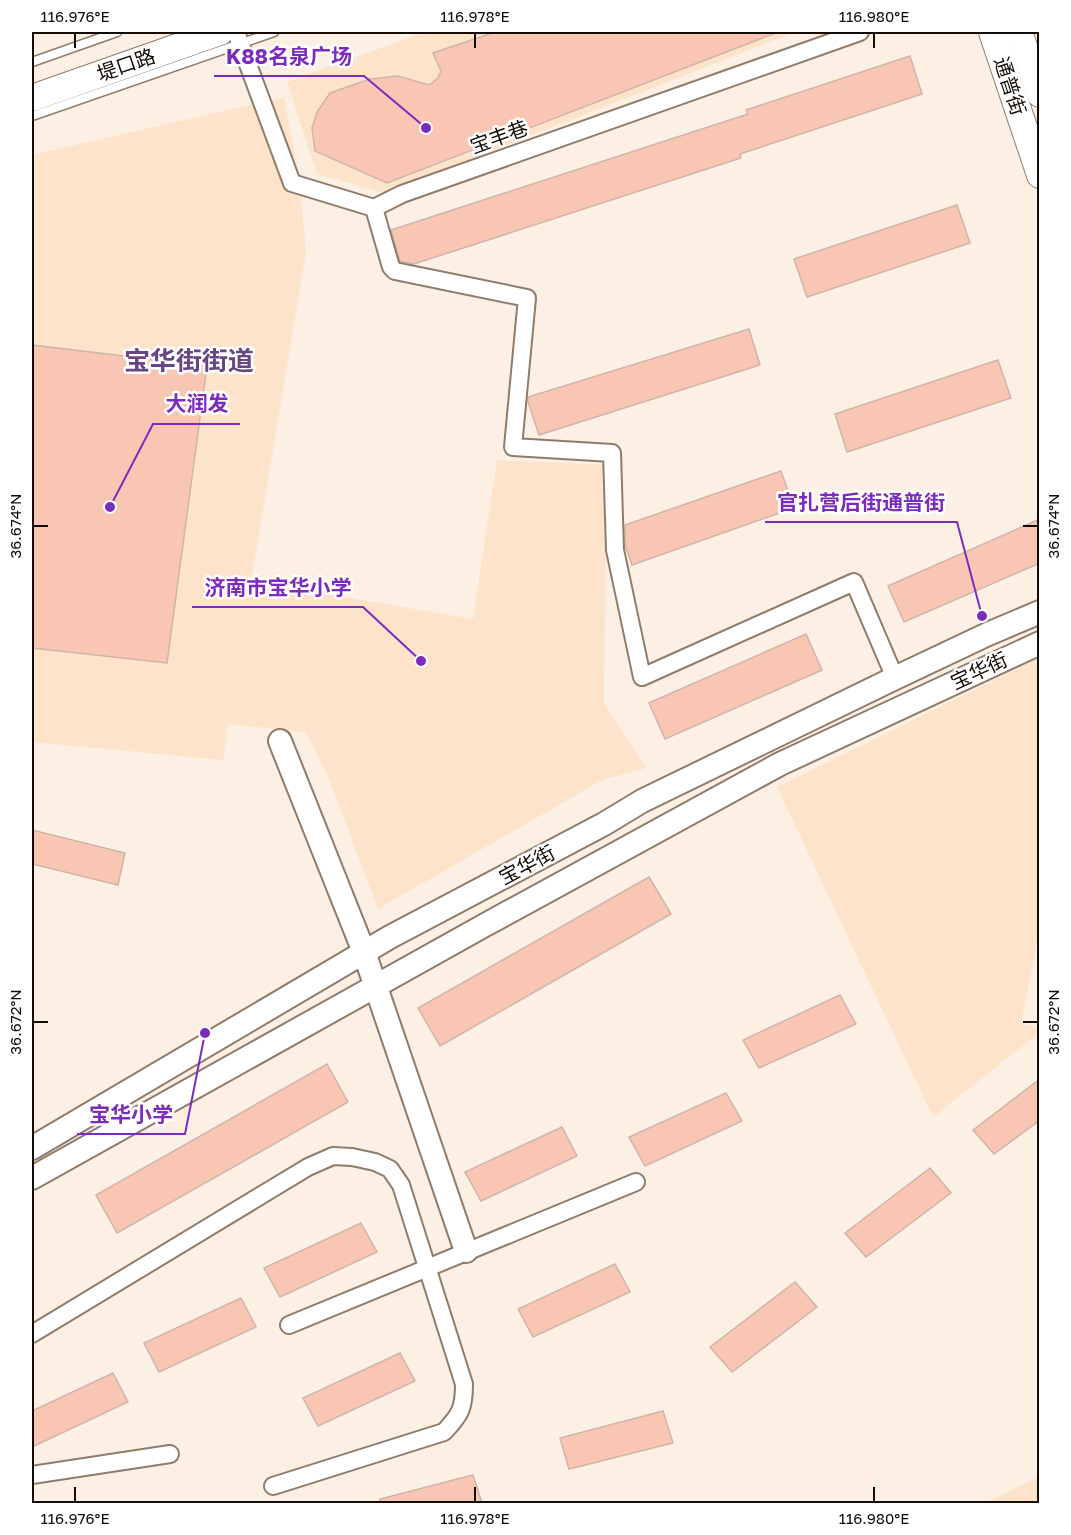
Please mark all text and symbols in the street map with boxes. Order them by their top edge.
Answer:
text: 116.976°E [40,7,110,25]
text: 116.978°E [440,7,510,25]
text: 116.980°E [839,7,909,25]
callout: K88名泉广场 [214,37,364,76]
street label: 堤口路 [93,43,158,85]
text: K88名泉广场 [226,43,352,69]
street label: 通普街 [990,53,1032,118]
street label: 宝丰巷 [466,115,531,158]
district label: 宝华街街道 [124,345,254,376]
callout: 大润发 [153,385,240,424]
text: 大润发 [166,390,229,416]
callout: 官扎营后街通普街 [765,483,957,522]
text: 官扎营后街通普街 [777,489,945,515]
text: 36.674°N [6,493,24,559]
text: 36.674°N [1044,493,1062,559]
callout: 济南市宝华小学 [192,568,363,607]
text: 济南市宝华小学 [205,574,352,600]
street label: 宝华街 [946,647,1011,694]
street label: 宝华街 [494,839,559,889]
text: 36.672°N [6,989,24,1055]
text: 36.672°N [1044,989,1062,1055]
callout: 宝华小学 [77,1095,185,1134]
text: 宝华小学 [89,1101,173,1127]
text: 116.976°E [40,1509,110,1527]
text: 116.978°E [440,1509,510,1527]
text: 116.980°E [839,1509,909,1527]

